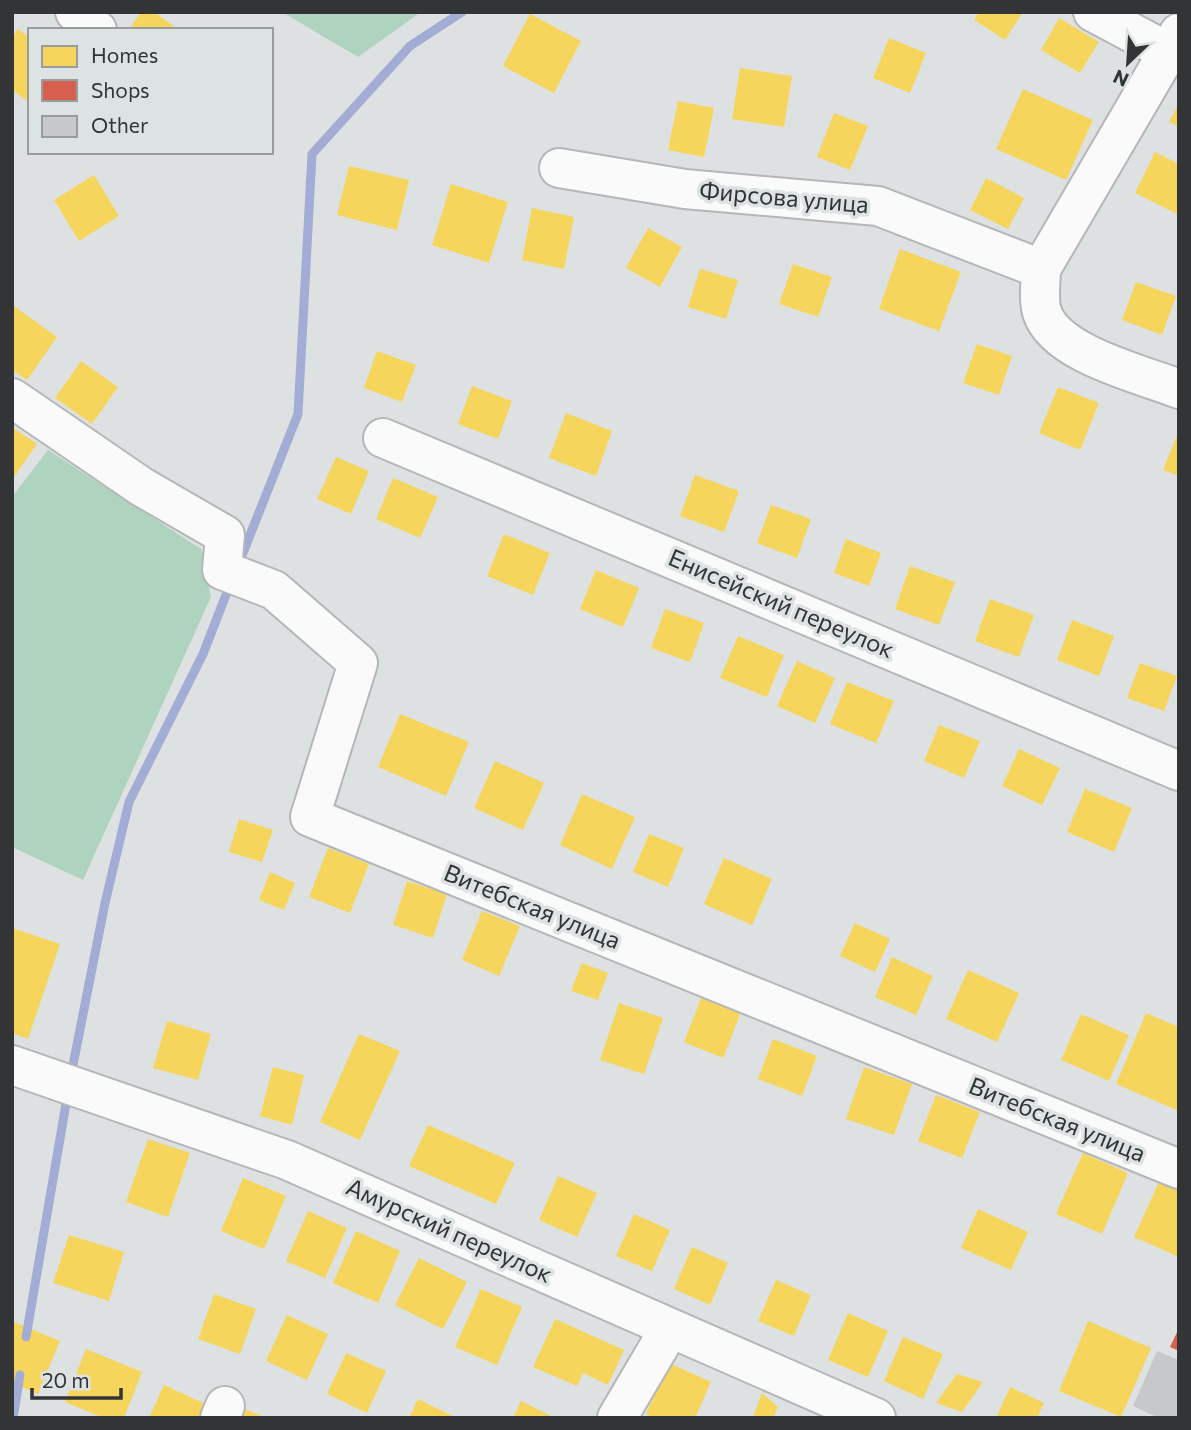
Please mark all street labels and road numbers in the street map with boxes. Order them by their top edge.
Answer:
street label: Фирсова улица [698,175,870,218]
street label: Енисейский переулок [664,542,899,663]
street label: Витебская улица [440,857,625,954]
street label: Витебская улица [965,1070,1150,1167]
street label: Амурский переулок [342,1171,557,1288]

